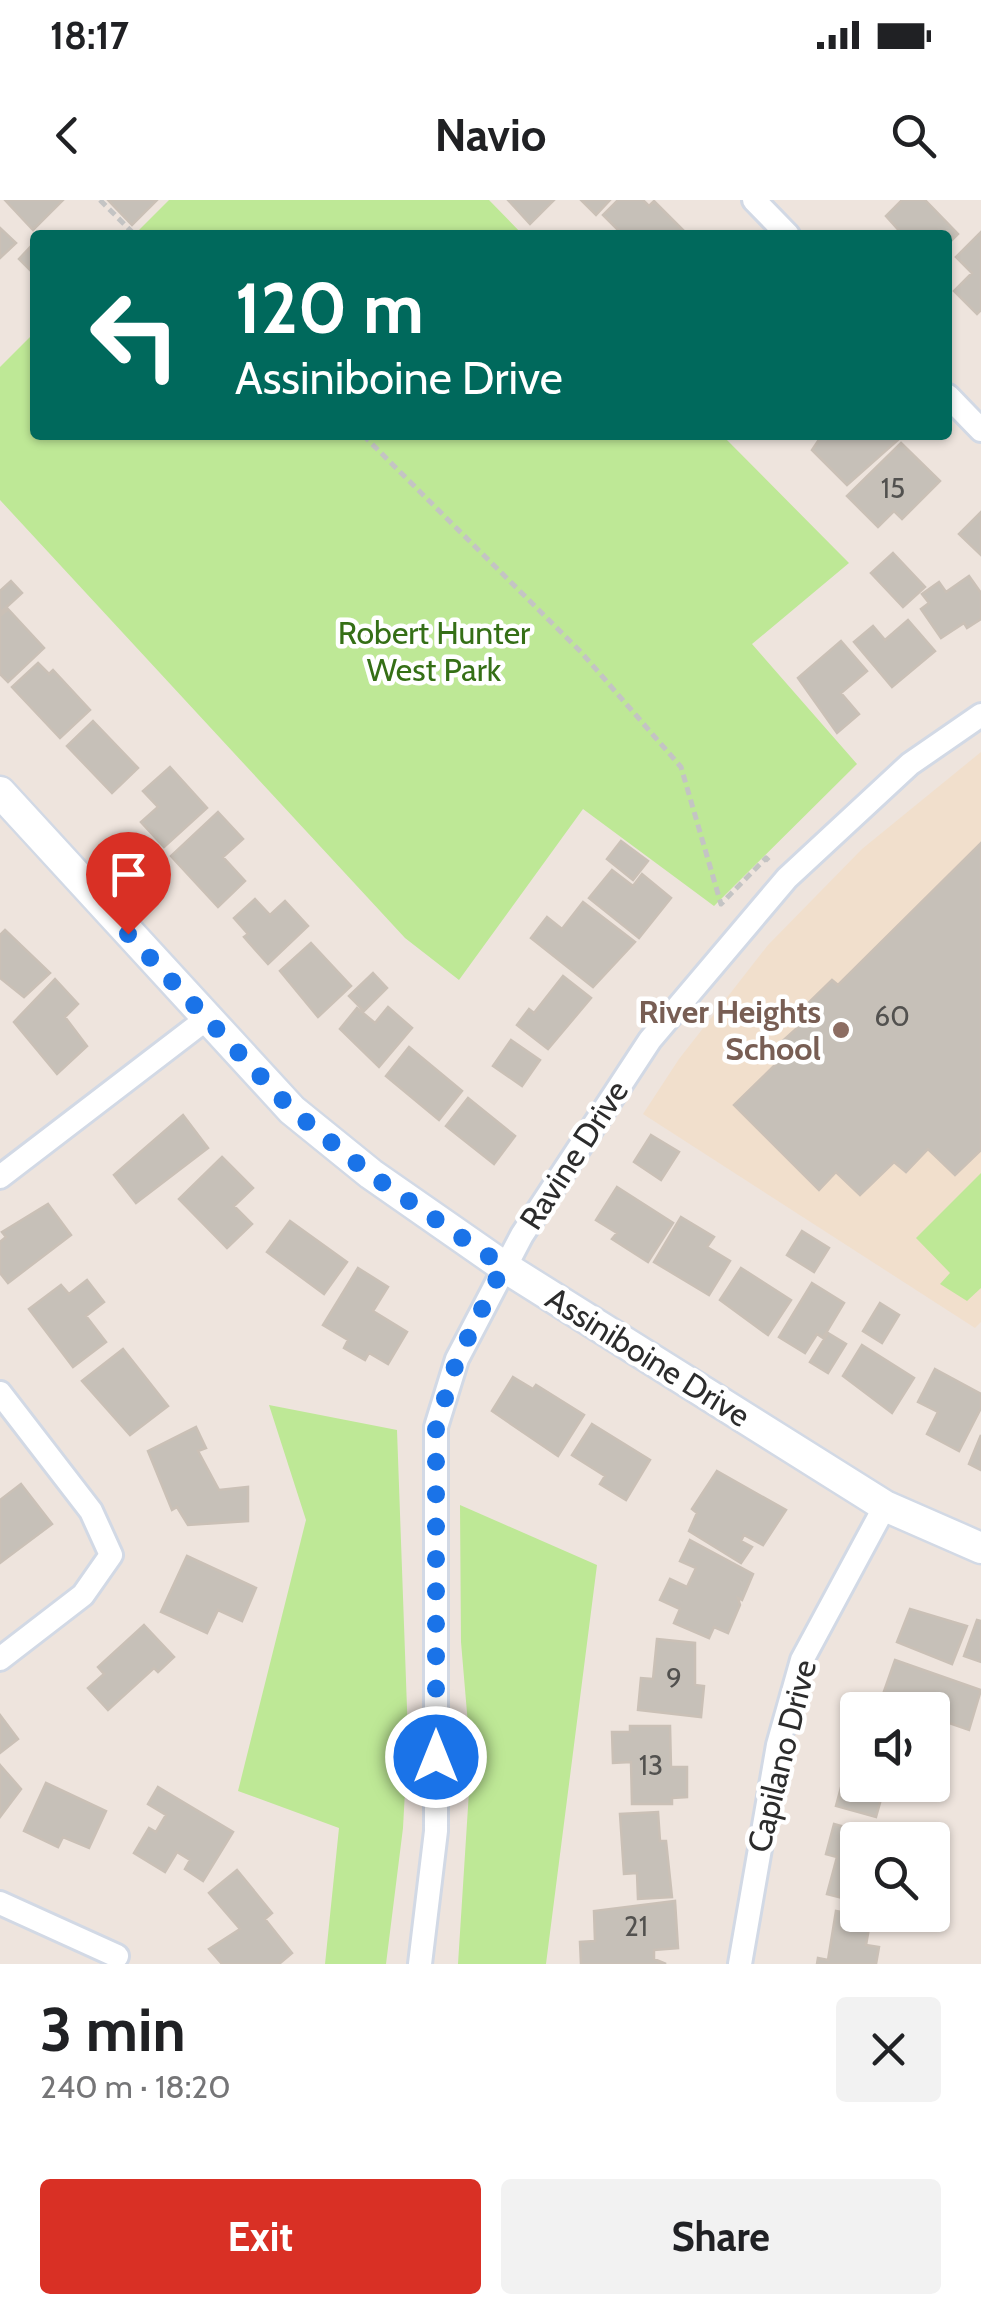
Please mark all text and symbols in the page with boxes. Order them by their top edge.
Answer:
text: 18:17 [50,12,129,59]
icon: back [40,108,95,163]
text: Navio [435,108,546,162]
icon: search [886,108,941,163]
text: 120 m [235,265,424,351]
icon: left [70,270,200,400]
text: Assiniboine Drive [235,351,563,405]
house number: 15 [881,471,905,505]
park label: Robert Hunter West Park [338,613,531,689]
pin [86,832,171,935]
icon: arrive [101,847,156,902]
place label: River Heights School [639,992,821,1068]
house number: 60 [874,999,910,1033]
marker: River Heights School [830,1019,852,1041]
street label: Ravine Drive [511,1073,636,1237]
street label: Assiniboine Drive [539,1278,757,1435]
street label: Capilano Drive [739,1656,824,1856]
house number: 9 [666,1661,682,1695]
map controls [840,1692,950,1932]
button: sound [840,1692,950,1802]
position arrow [384,1705,488,1809]
house number: 13 [639,1748,663,1782]
button: search [840,1822,950,1932]
house number: 21 [624,1909,648,1943]
text: 3 min [40,1993,186,2066]
button: close [836,1997,941,2102]
text: 240 m · 18:20 [40,2067,230,2106]
button: Exit [40,2179,481,2294]
button: Share [501,2179,941,2294]

